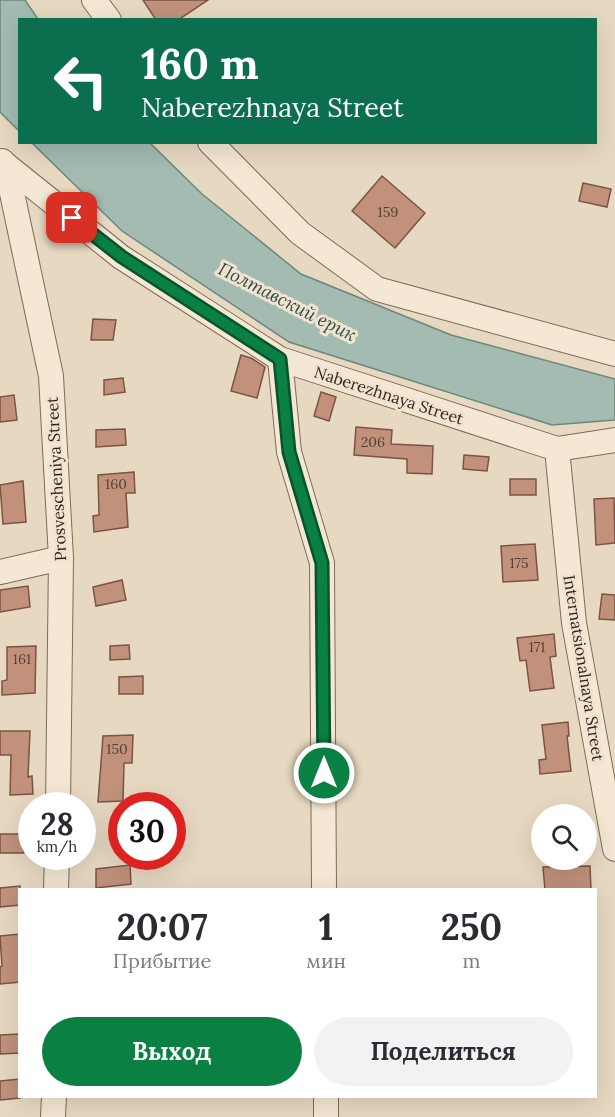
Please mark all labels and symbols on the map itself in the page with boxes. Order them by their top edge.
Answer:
pin [46,192,97,243]
house number: 159 [378,203,398,221]
water label: Полтавский ерик [214,257,360,346]
street label: Naberezhnaya Street [312,361,467,429]
street label: Prosvescheniya Street [42,396,70,562]
house number: 206 [361,433,385,451]
house number: 160 [105,475,127,493]
house number: 175 [509,554,529,572]
street label: Internatsionalnaya Street [559,573,609,763]
house number: 171 [529,638,545,656]
house number: 161 [13,650,31,668]
house number: 150 [106,740,128,758]
position arrow [292,741,356,805]
speed limit sign: 30 [108,792,186,870]

